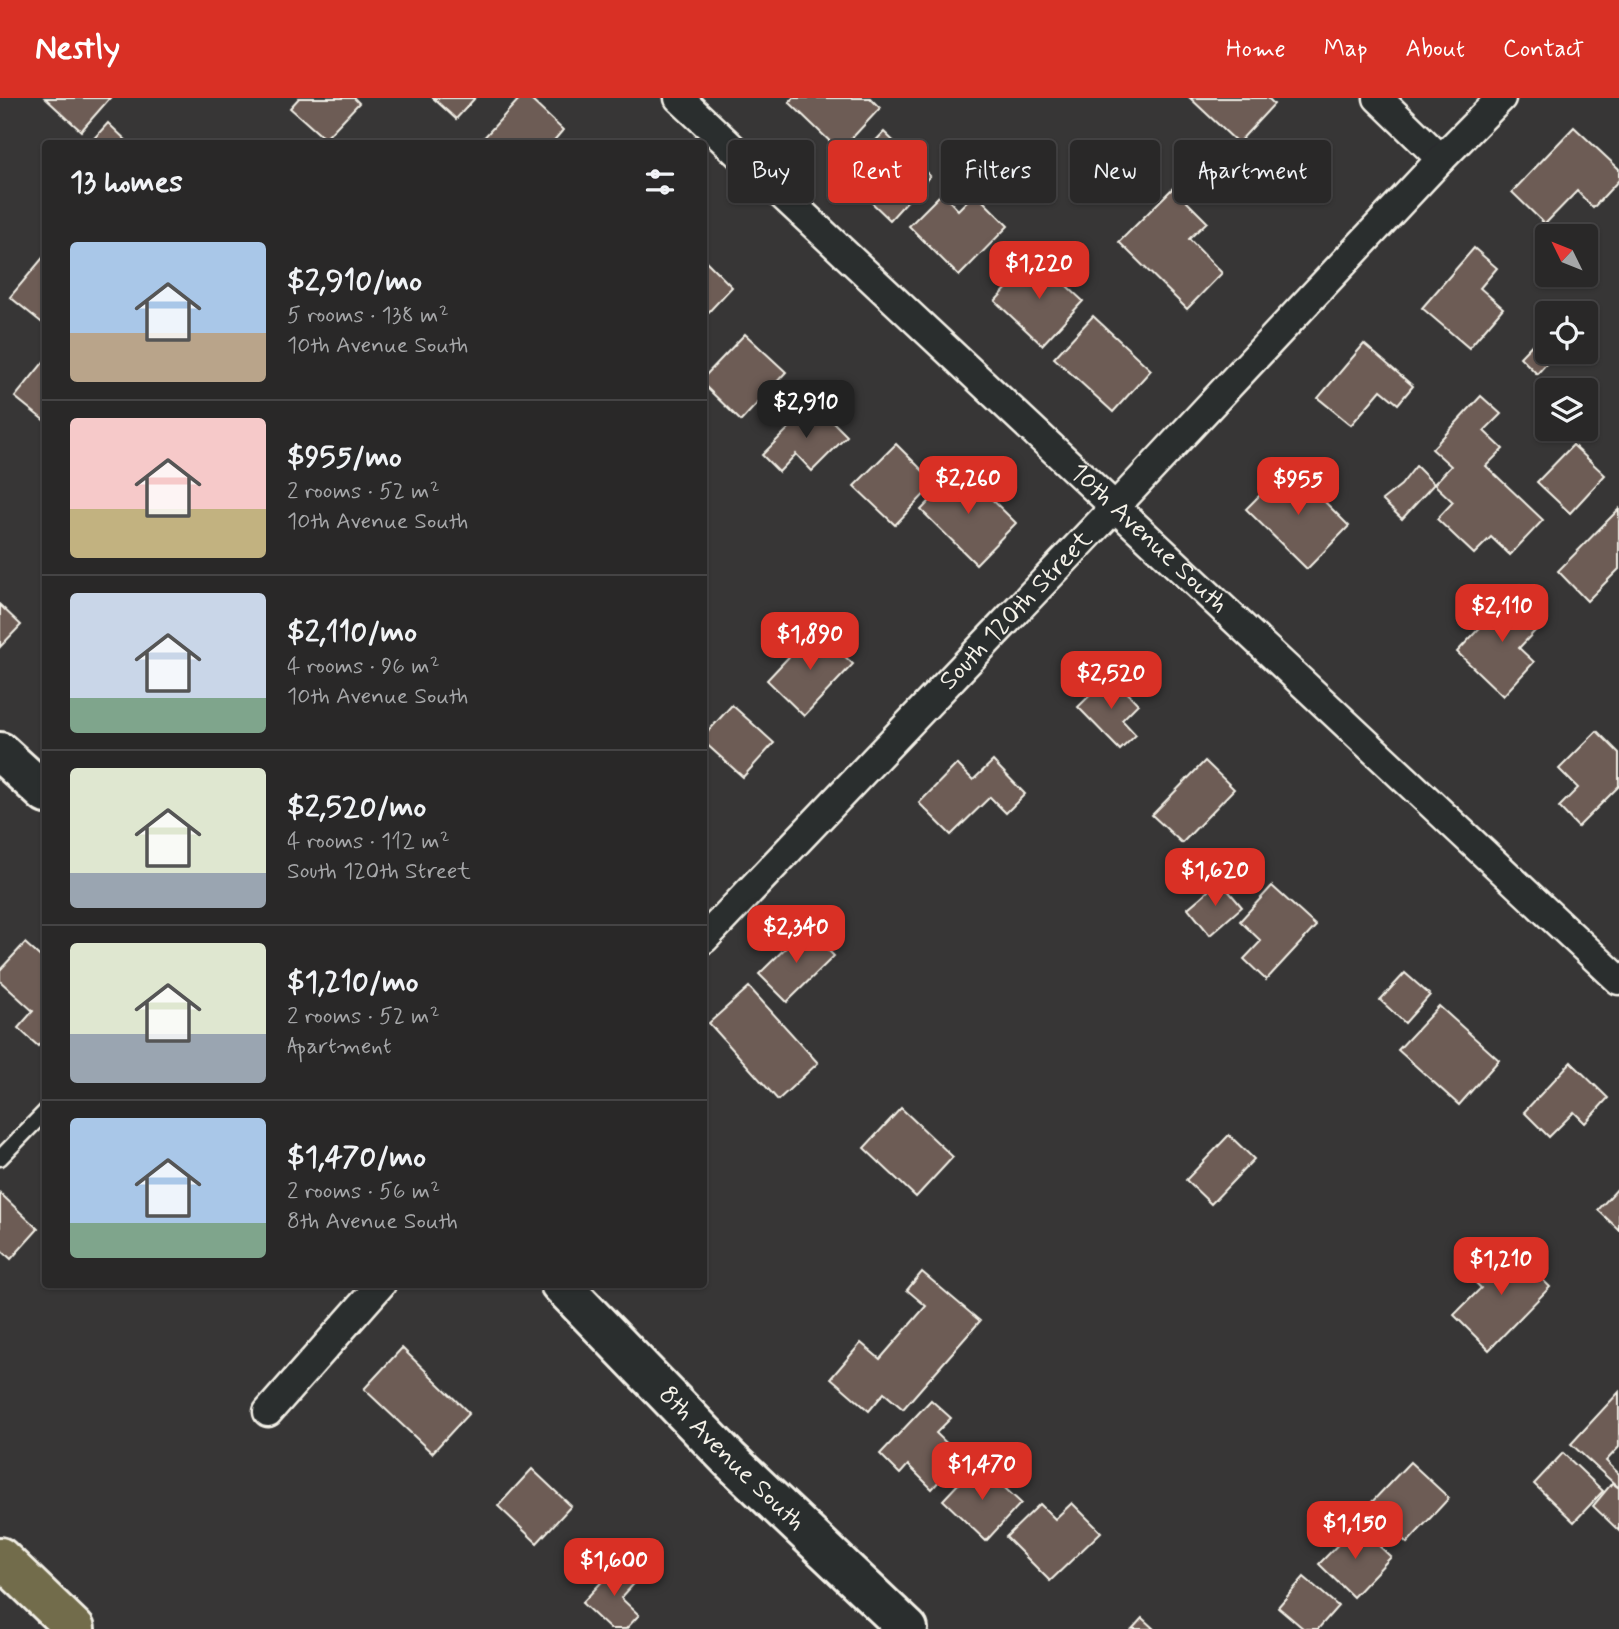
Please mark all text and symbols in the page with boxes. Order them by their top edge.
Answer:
text: Nestly [35,27,120,71]
text: Home [1226,34,1286,65]
text: Map [1324,34,1368,65]
text: About [1406,34,1465,65]
text: Contact [1503,34,1584,65]
chip: Buy [728,140,814,203]
chip: Rent [828,140,927,203]
chip: Filters [941,140,1056,203]
chip: New [1070,140,1160,203]
chip: Apartment [1174,140,1331,203]
text: 13 homes [70,163,183,202]
icon: filters [641,163,679,201]
north arrow [1535,224,1598,287]
map controls [1535,224,1598,441]
pin: $1,220 [982,242,1096,301]
text: $1,220 [1005,249,1073,279]
text: $2,910/mo [287,262,422,301]
icon: home [126,270,210,354]
text: 5 rooms · 138 m² [287,301,449,331]
button: locate [1535,301,1598,364]
text: 10th Avenue South [287,331,468,361]
button: layers [1535,378,1598,441]
pin: $2,910 [749,380,863,440]
text: $2,910 [773,388,839,418]
text: $955/mo [287,438,402,477]
icon: home [126,446,210,530]
pin: $2,260 [911,456,1025,516]
street label: 10th Avenue South [1062,456,1235,621]
pin: $955 [1257,458,1339,517]
text: $2,260 [935,464,1001,494]
text: $955 [1273,465,1323,495]
text: 2 rooms · 52 m² [287,477,440,507]
text: 10th Avenue South [287,507,468,537]
street label: South 120th Street [932,524,1100,698]
pin: $2,110 [1445,584,1559,644]
text: $2,110 [1471,592,1533,622]
pin: $1,890 [753,612,867,672]
text: $2,110/mo [287,613,417,652]
text: $1,890 [777,620,843,650]
icon: home [126,621,210,705]
text: 4 rooms · 96 m² [287,652,440,682]
pin: $2,520 [1054,652,1168,711]
text: $2,520 [1077,659,1145,689]
text: 10th Avenue South [287,682,468,712]
text: $2,520/mo [287,788,426,827]
icon: home [126,796,210,880]
text: 4 rooms · 112 m² [287,827,450,857]
pin: $1,620 [1158,848,1272,908]
text: $1,620 [1181,856,1249,886]
text: South 120th Street [287,857,471,887]
pin: $2,340 [739,906,853,965]
text: $2,340 [763,913,829,943]
text: $1,210/mo [287,963,419,1002]
icon: home [126,971,210,1055]
text: 2 rooms · 52 m² [287,1002,440,1032]
text: Apartment [287,1032,392,1062]
text: $1,470/mo [287,1138,426,1177]
icon: home [126,1146,210,1230]
text: 2 rooms · 56 m² [287,1177,440,1207]
text: 8th Avenue South [287,1207,458,1237]
pin: $1,210 [1444,1238,1558,1297]
text: $1,210 [1470,1245,1532,1275]
street label: 8th Avenue South [651,1379,812,1539]
pin: $1,470 [925,1442,1039,1502]
text: $1,470 [948,1450,1016,1480]
pin: $1,150 [1298,1502,1412,1561]
text: $1,150 [1323,1509,1387,1539]
pin: $1,600 [557,1538,671,1598]
text: $1,600 [580,1546,648,1576]

